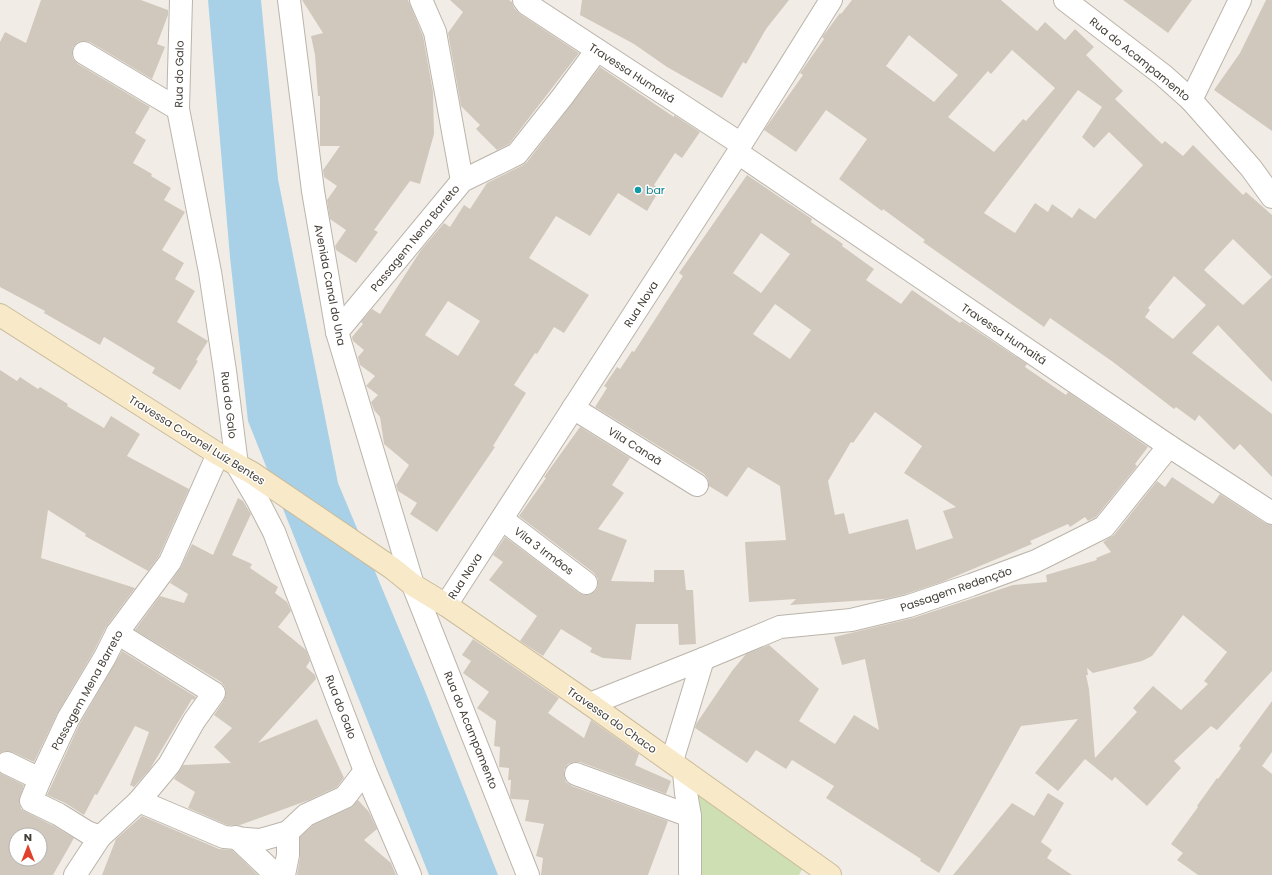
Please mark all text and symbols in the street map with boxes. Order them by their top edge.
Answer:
street label: Rua do Acampamento [1086,13,1194,105]
street label: Travessa Humaitá [586,39,678,107]
street label: Rua do Galo [170,40,188,108]
street label: Passagem Nena Barreto [367,181,463,295]
place label: bar [646,182,665,198]
marker: bar [633,185,643,195]
street label: Avenida Canal do Una [310,223,350,347]
street label: Rua Nova [620,278,662,330]
street label: Travessa Humaitá [958,299,1050,369]
street label: Rua do Galo [217,371,241,439]
street label: Travessa Coronel Luíz Bentes [126,391,269,489]
street label: Vila Canaã [605,423,665,469]
street label: Vila 3 Irmãos [511,523,577,579]
street label: Rua Nova [444,550,486,602]
street label: Passagem Redenção [898,562,1014,616]
street label: Passagem Mena Barreto [47,627,127,753]
street label: Rua do Acampamento [440,669,502,791]
street label: Rua do Galo [321,673,361,741]
street label: Travessa do Chaco [564,683,660,757]
north arrow [8,827,48,867]
text: N [24,829,32,845]

